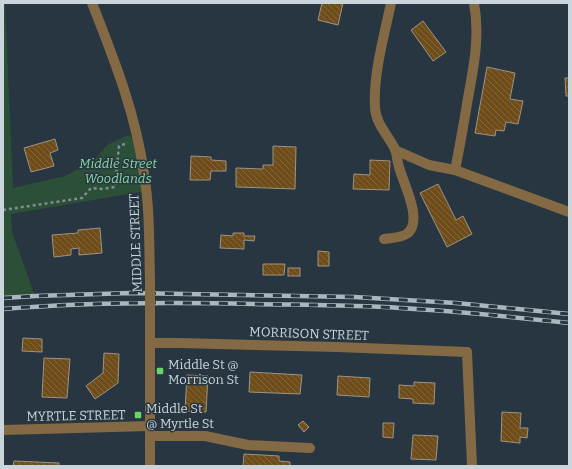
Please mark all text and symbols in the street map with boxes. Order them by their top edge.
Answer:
park label: Middle Street Woodlands [79,156,157,186]
street label: MIDDLE STREET [126,193,145,293]
street label: MORRISON STREET [249,324,369,343]
place label: Middle St @ Morrison St [168,357,239,387]
marker: Middle St @ Morrison St [155,366,165,376]
place label: Middle St @ Myrtle St [146,401,214,431]
street label: MYRTLE STREET [26,407,126,424]
marker: Middle St @ Myrtle St [133,410,143,420]

